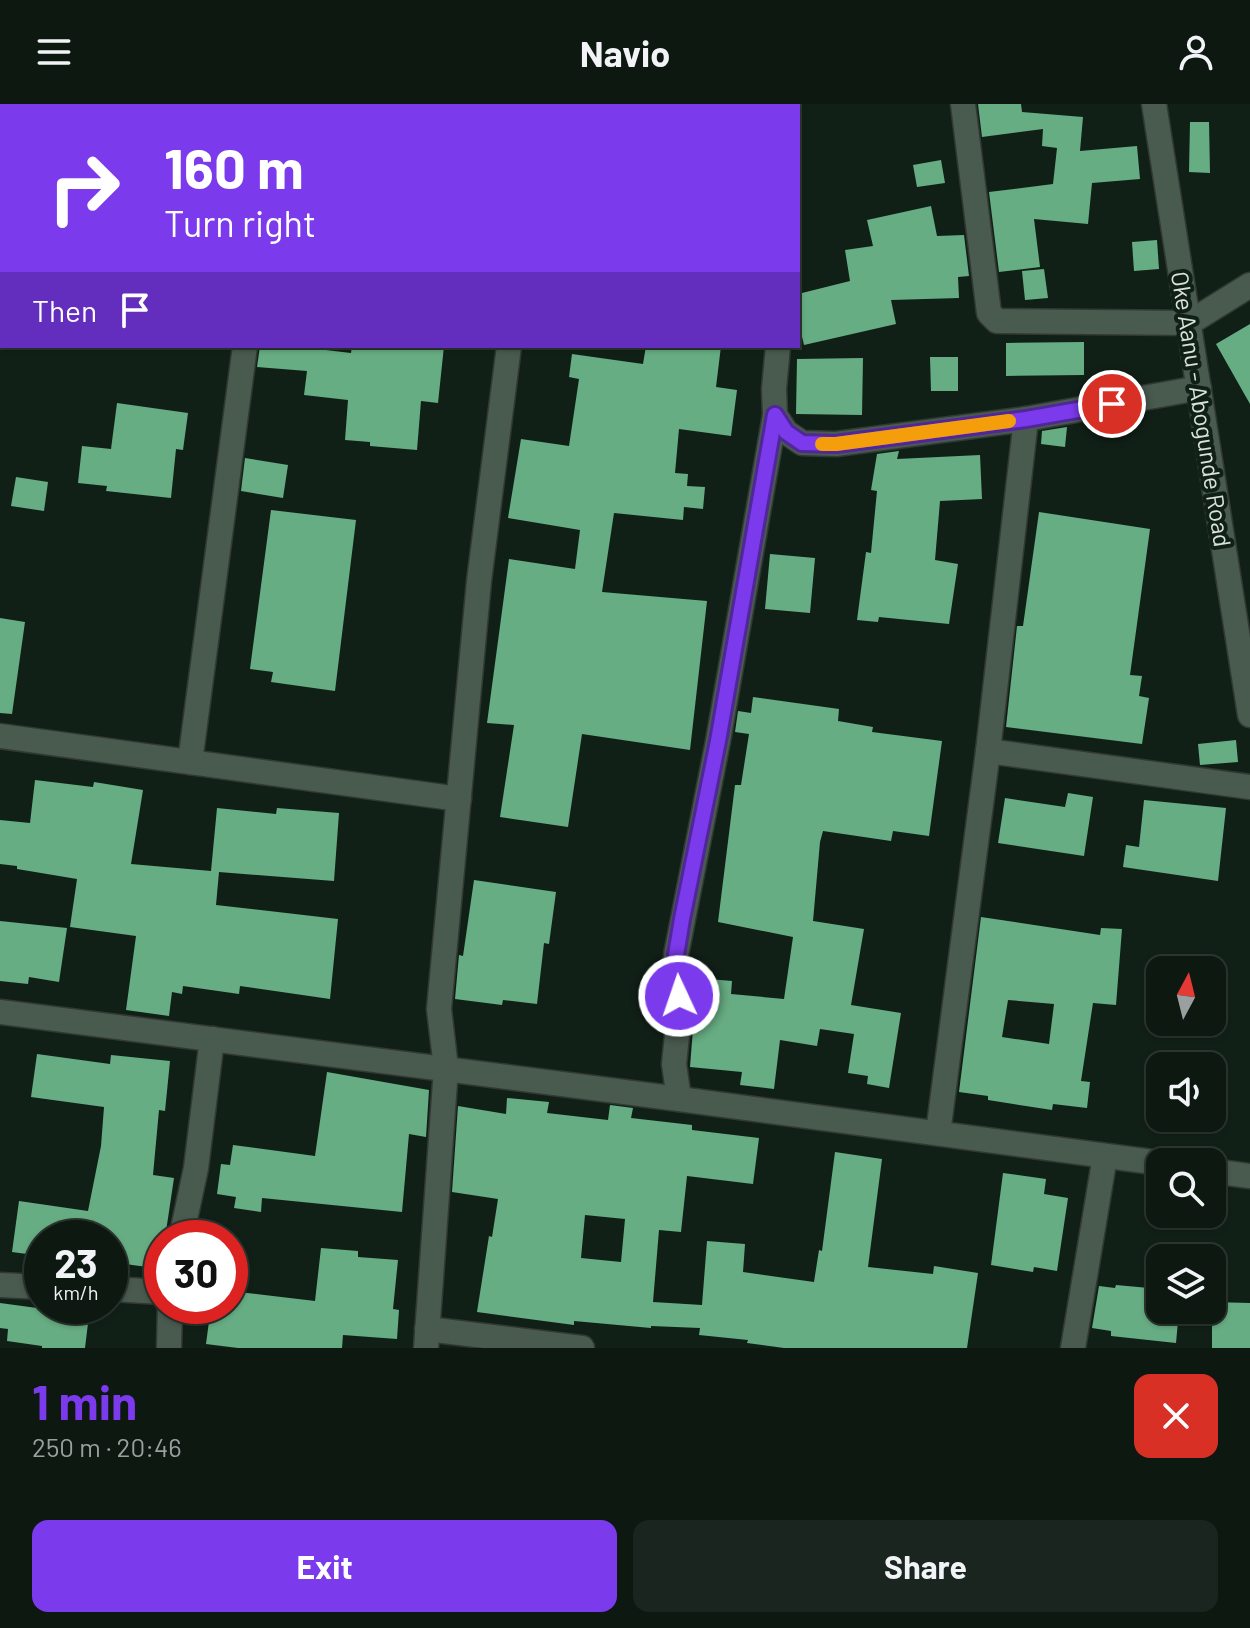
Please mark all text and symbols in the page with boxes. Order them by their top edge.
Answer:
icon: menu [32,30,76,74]
icon: person [1174,30,1218,74]
text: Navio [580,31,670,74]
text: 160 m [164,133,304,200]
icon: right [32,136,136,240]
text: Turn right [164,201,316,244]
street label: Oke Aanu - Abogunde Road [1166,269,1238,549]
icon: arrive [113,288,157,332]
text: Then [32,292,97,328]
pin [1078,370,1146,438]
icon: arrive [1090,382,1134,426]
position arrow [637,954,721,1038]
north arrow [1146,956,1226,1036]
map controls [1146,956,1226,1324]
button: sound [1146,1052,1226,1132]
button: search [1146,1148,1226,1228]
speed limit sign: 30 [144,1220,248,1324]
text: 23 [54,1238,98,1286]
button: layers [1146,1244,1226,1324]
text: km/h [53,1280,99,1304]
text: 1 min [32,1372,137,1430]
button: close [1134,1374,1218,1458]
text: 250 m · 20:46 [32,1431,182,1462]
button: Exit [32,1520,617,1612]
button: Share [633,1520,1218,1612]

